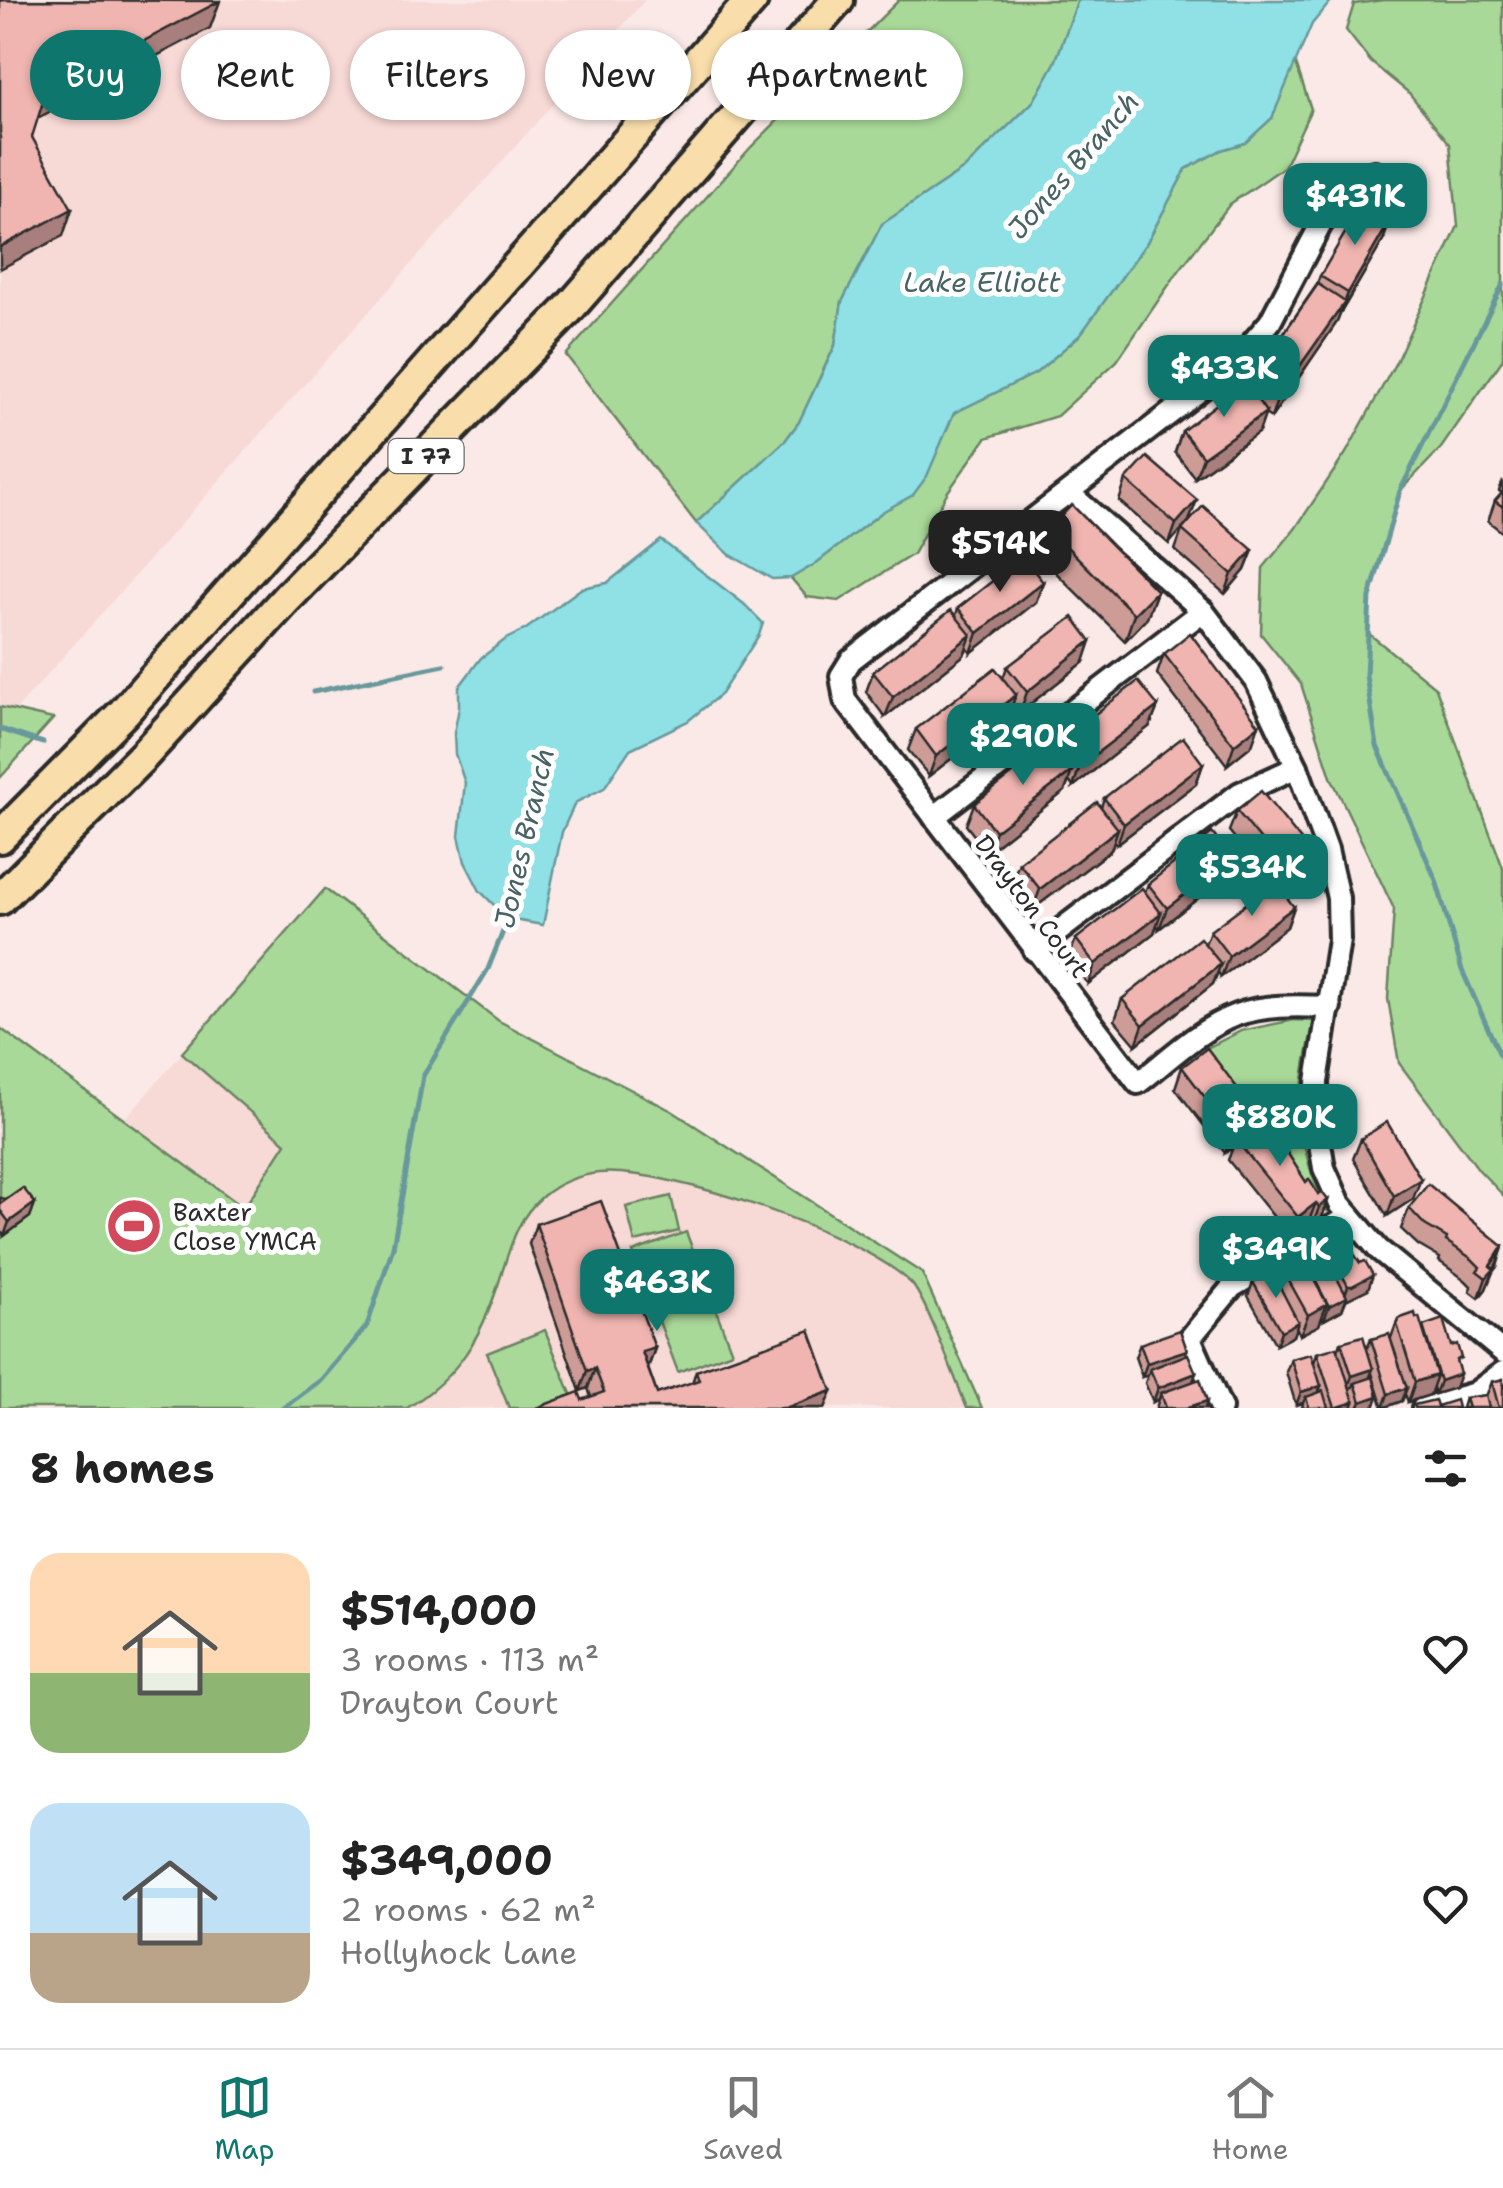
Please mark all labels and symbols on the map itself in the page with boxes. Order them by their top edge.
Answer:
water label: Jones Branch [998,83,1148,247]
pin: $431K [1285,163,1425,248]
water label: Lake Elliott [903,263,1062,301]
pin: $433K [1154,335,1294,420]
road number: I 77 [388,439,464,473]
pin: $514K [930,510,1070,595]
pin: $290K [953,703,1093,788]
water label: Jones Branch [485,744,563,932]
street label: Drayton Court [967,828,1097,984]
pin: $534K [1182,834,1322,919]
pin: $880K [1210,1084,1350,1169]
place label: Baxter Close YMCA [173,1195,317,1258]
sports icon: Baxter Close YMCA [104,1196,164,1256]
pin: $349K [1206,1216,1346,1301]
pin: $463K [587,1249,727,1334]

